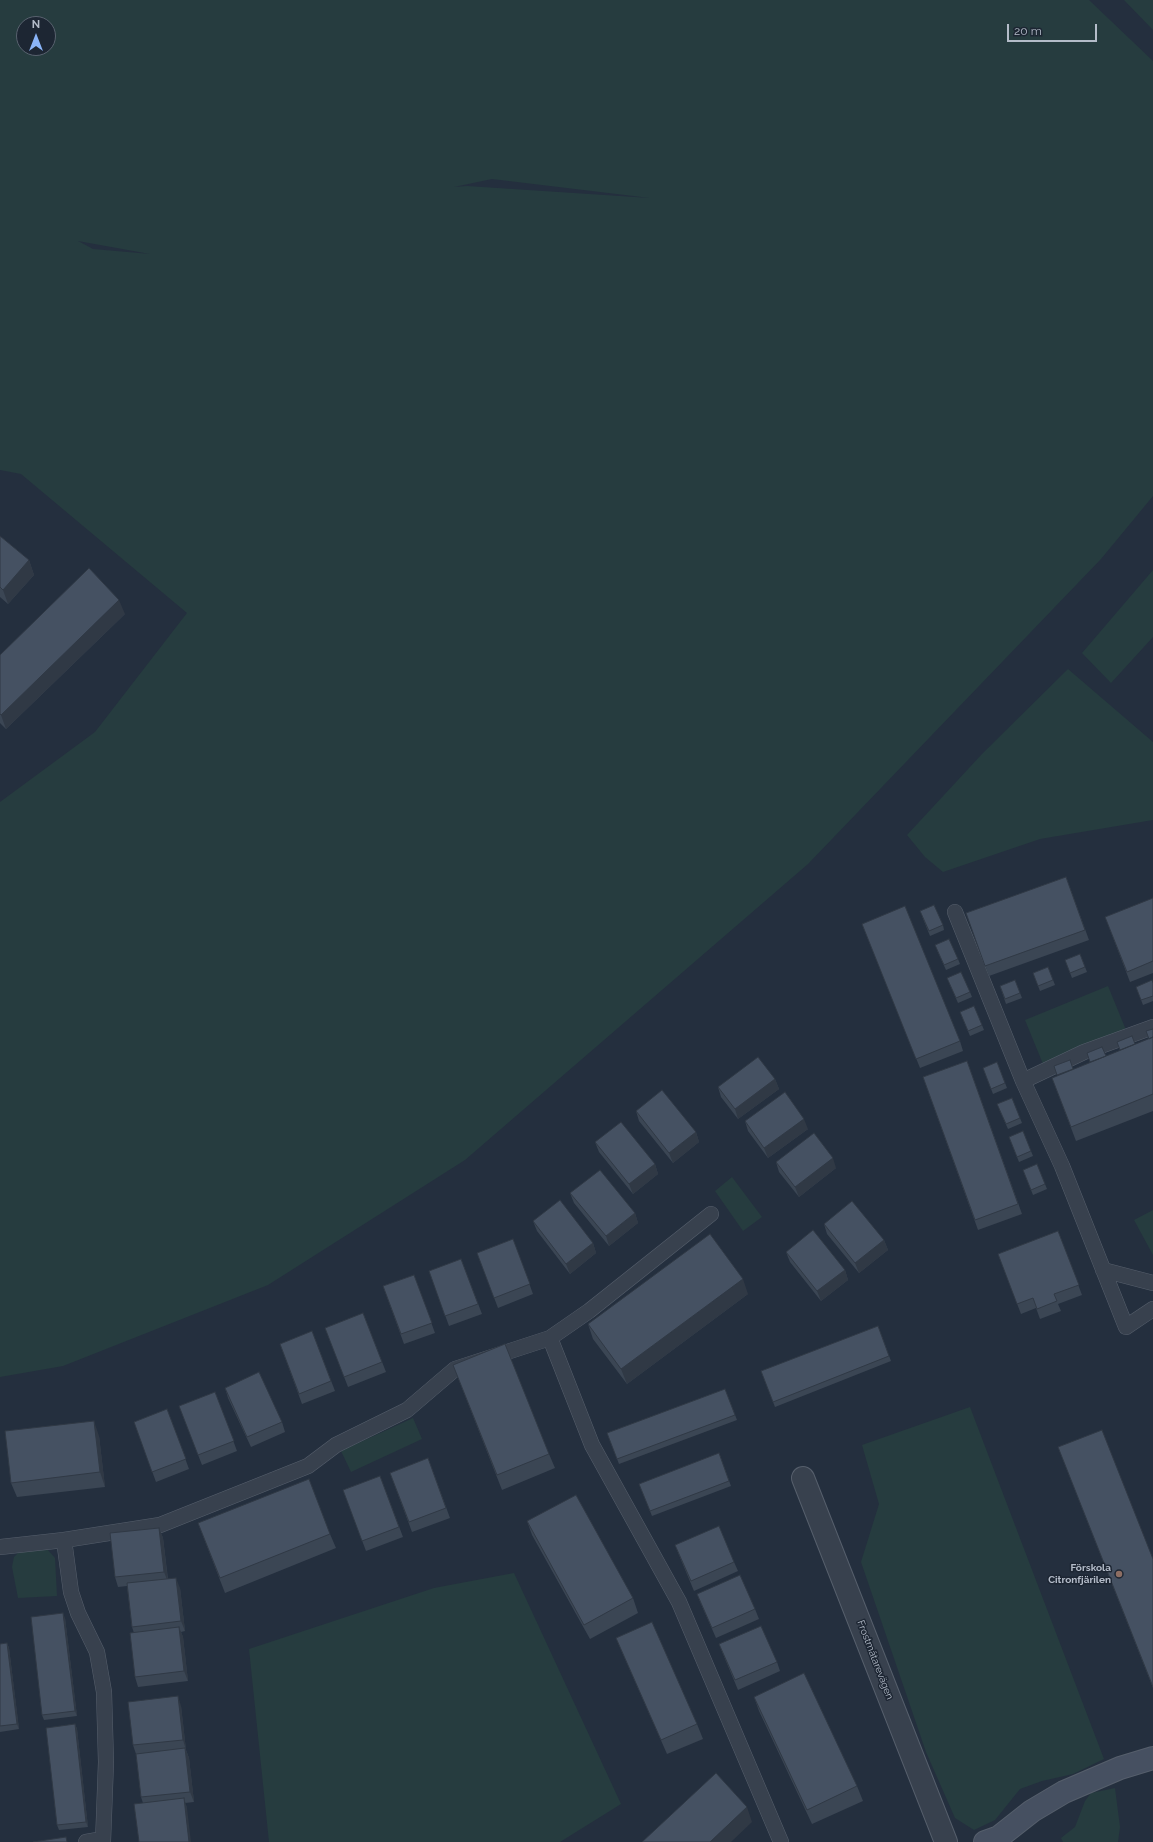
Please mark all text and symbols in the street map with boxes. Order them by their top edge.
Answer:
north arrow [16,16,56,56]
scale bar [1009,16,1099,42]
text: N [32,18,40,31]
text: 20 m [1014,24,1042,38]
place label: Förskola Citronfjärilen [1048,1562,1111,1586]
marker: Förskola Citronfjärilen [1114,1569,1124,1579]
street label: Frostmätarevägen [854,1619,896,1701]

